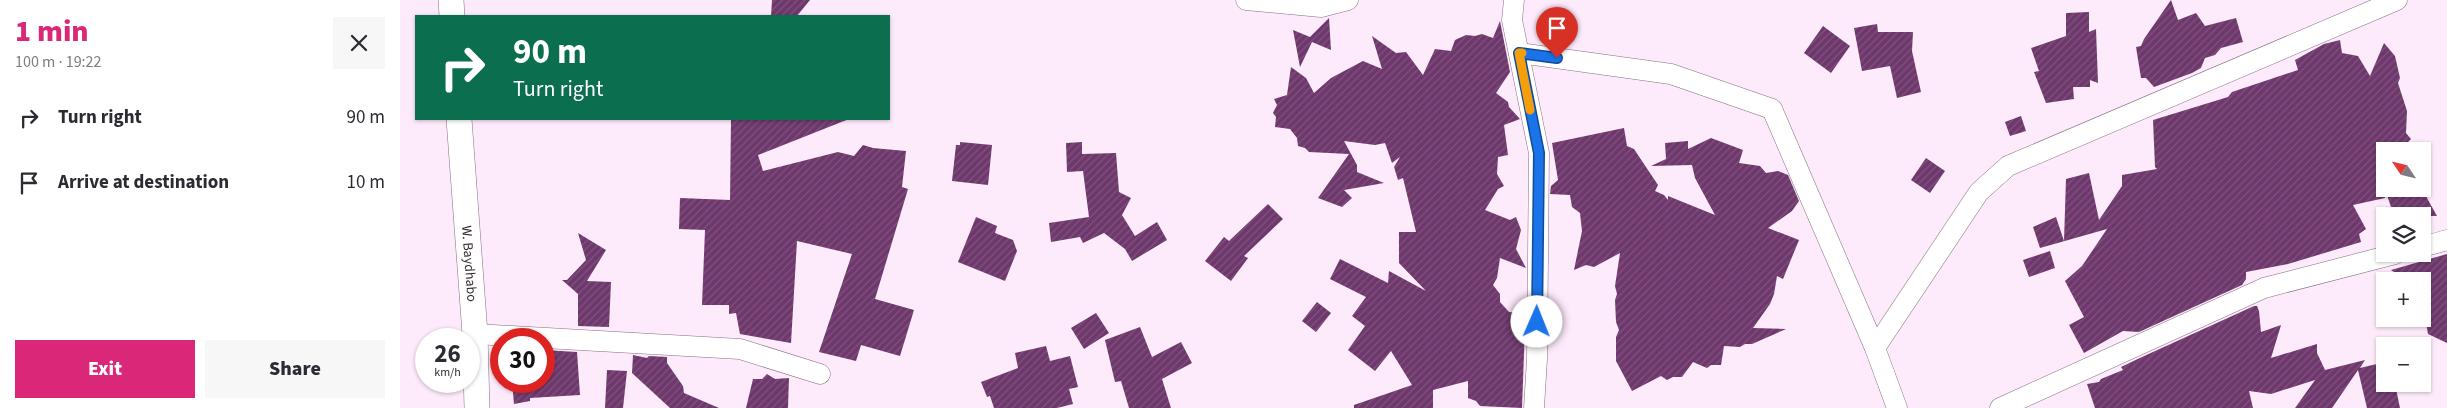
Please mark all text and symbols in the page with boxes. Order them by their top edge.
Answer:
pin [1536,7,1578,58]
text: 1 min [15,10,89,53]
icon: arrive [1543,14,1571,42]
button: close [333,17,385,69]
text: 90 m [513,27,587,77]
icon: right [430,35,495,100]
text: 100 m · 19:22 [15,51,102,73]
text: Turn right [513,73,603,105]
icon: right [15,104,43,132]
text: Turn right [58,104,142,131]
text: 90 m [347,104,385,131]
north arrow [2376,142,2431,198]
map controls [2376,142,2431,392]
icon: arrive [15,169,43,197]
text: Arrive at destination [58,169,229,196]
text: 10 m [347,169,385,196]
button: layers [2376,207,2431,262]
street label: W. Baydhabo [456,225,482,303]
button: + [2376,272,2431,327]
position arrow [1510,295,1562,347]
speed limit sign: 30 [490,328,555,393]
text: 26 [434,336,461,372]
button: − [2376,337,2431,392]
button: Exit [15,340,195,398]
button: Share [205,340,385,398]
text: km/h [434,364,461,381]

